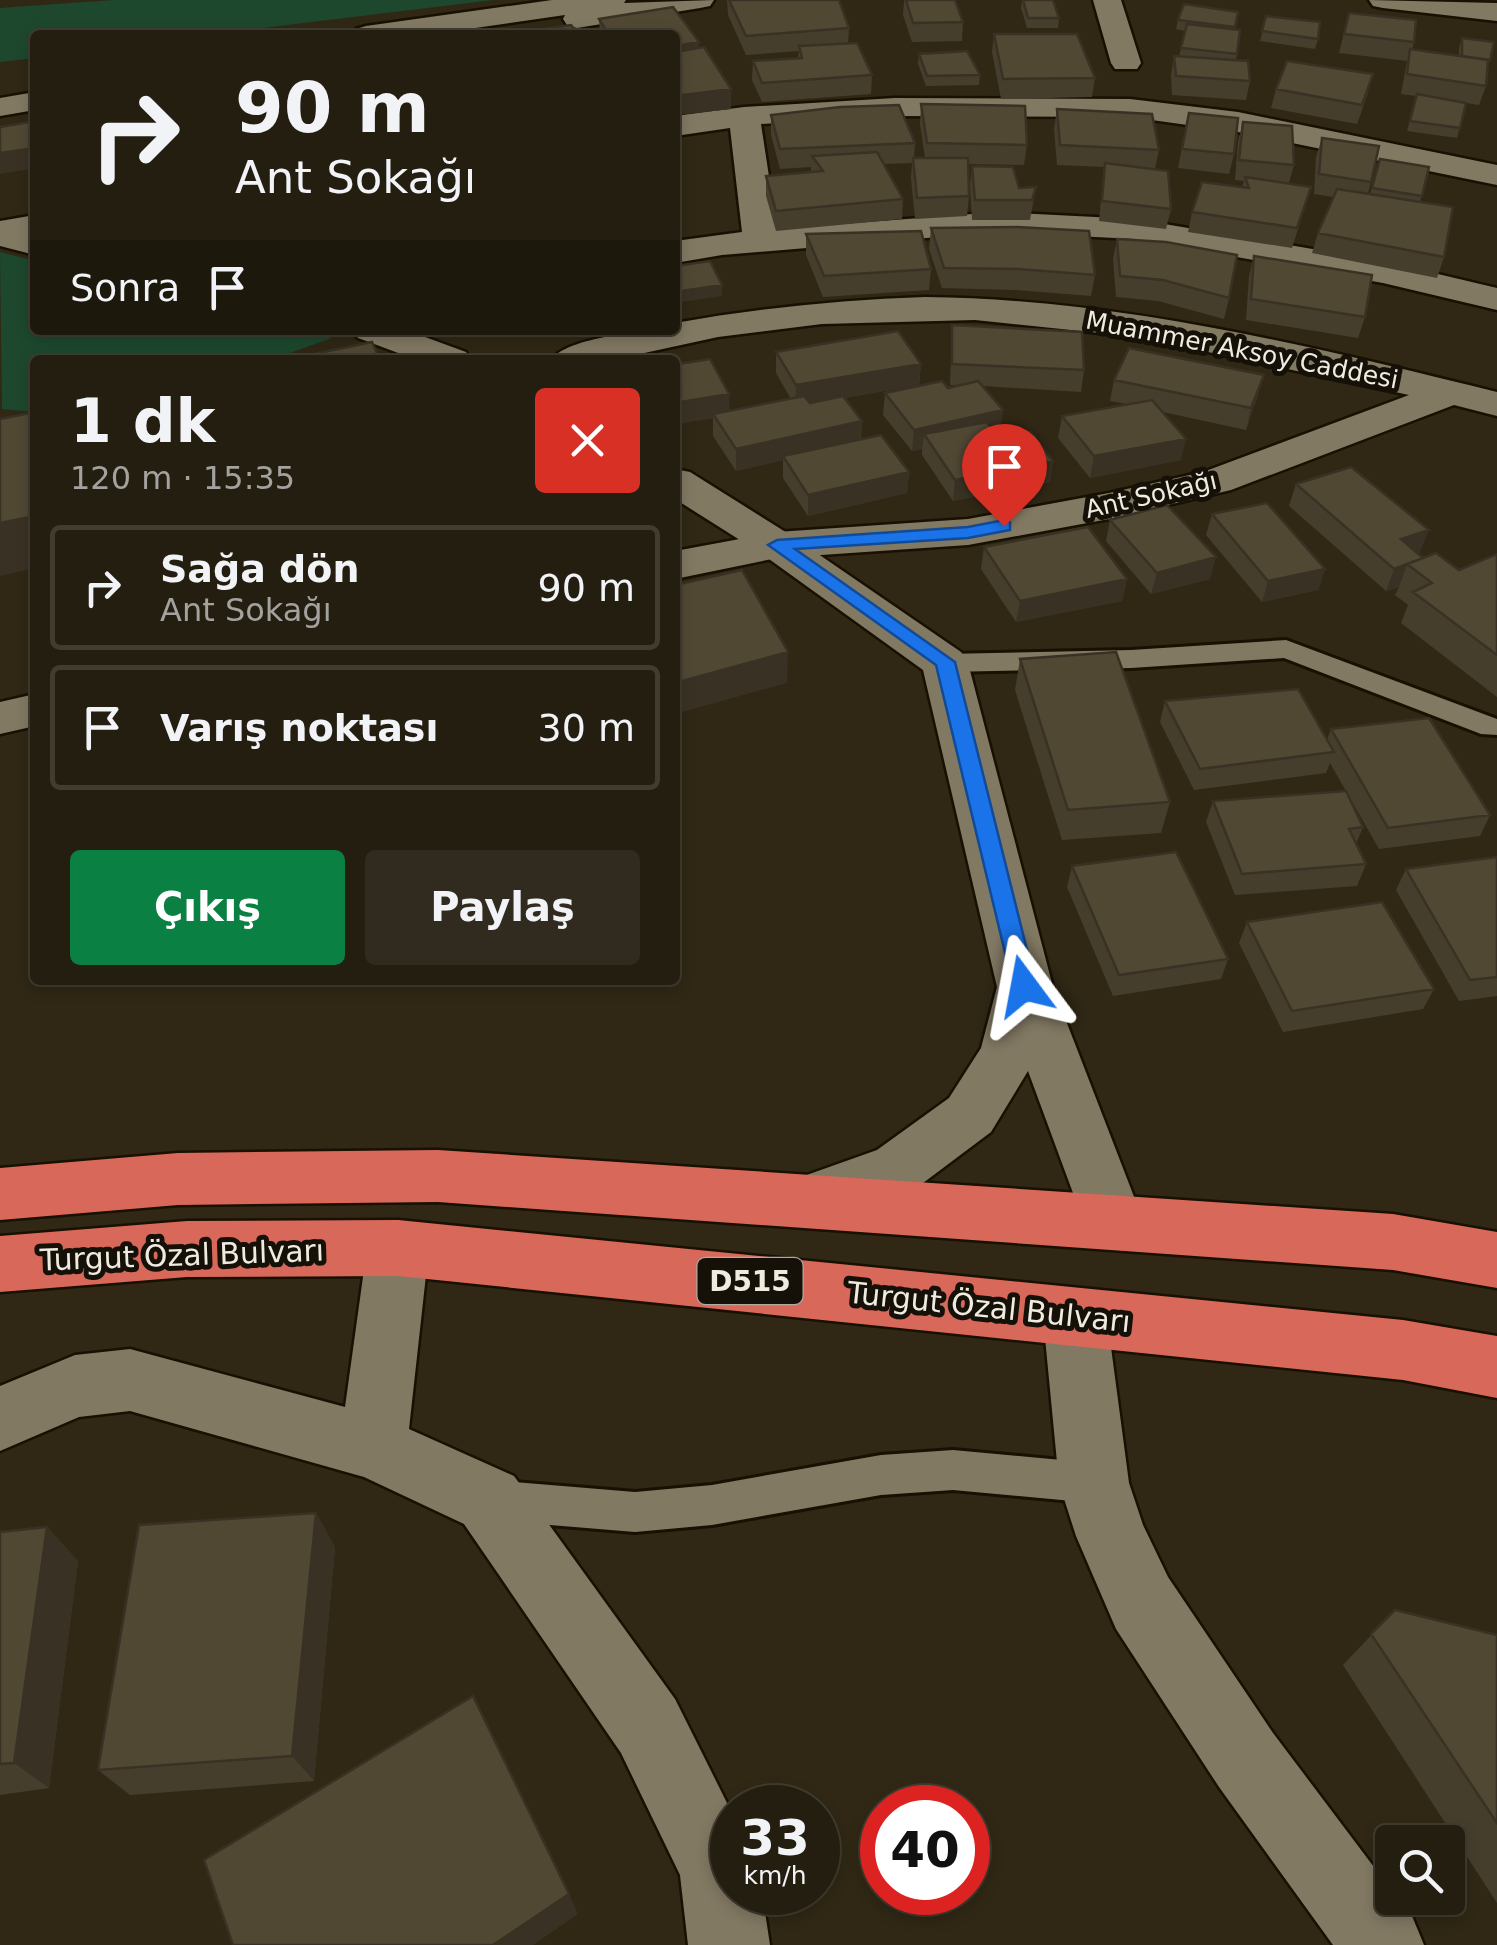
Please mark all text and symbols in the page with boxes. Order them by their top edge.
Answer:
text: 90 m [235,67,430,149]
icon: right [70,70,200,200]
text: Ant Sokağı [235,151,476,204]
icon: arrive [200,260,255,315]
text: Sonra [70,266,180,310]
street label: Muammer Aksoy Caddesi [1083,305,1401,395]
text: 1 dk [70,386,216,456]
button: close [535,388,640,493]
pin [962,424,1047,527]
icon: arrive [977,439,1032,494]
text: 120 m · 15:35 [70,459,295,497]
street label: Ant Sokağı [1082,466,1220,524]
text: Sağa dön [160,547,359,591]
icon: right [75,560,130,615]
text: 90 m [538,566,635,610]
text: Ant Sokağı [160,591,332,629]
icon: arrive [75,700,130,755]
text: Varış noktası [160,706,438,750]
text: 30 m [538,706,635,750]
button: Çıkış [70,850,345,965]
button: Paylaş [365,850,640,965]
position arrow [972,934,1076,1038]
street label: Turgut Özal Bulvarı [38,1233,325,1277]
road number: D515 [698,1258,802,1304]
street label: Turgut Özal Bulvarı [845,1275,1132,1339]
speed limit sign: 40 [860,1785,990,1915]
text: 33 [740,1809,810,1867]
map controls [1375,1825,1465,1915]
button: search [1375,1825,1465,1915]
text: km/h [743,1861,807,1890]

